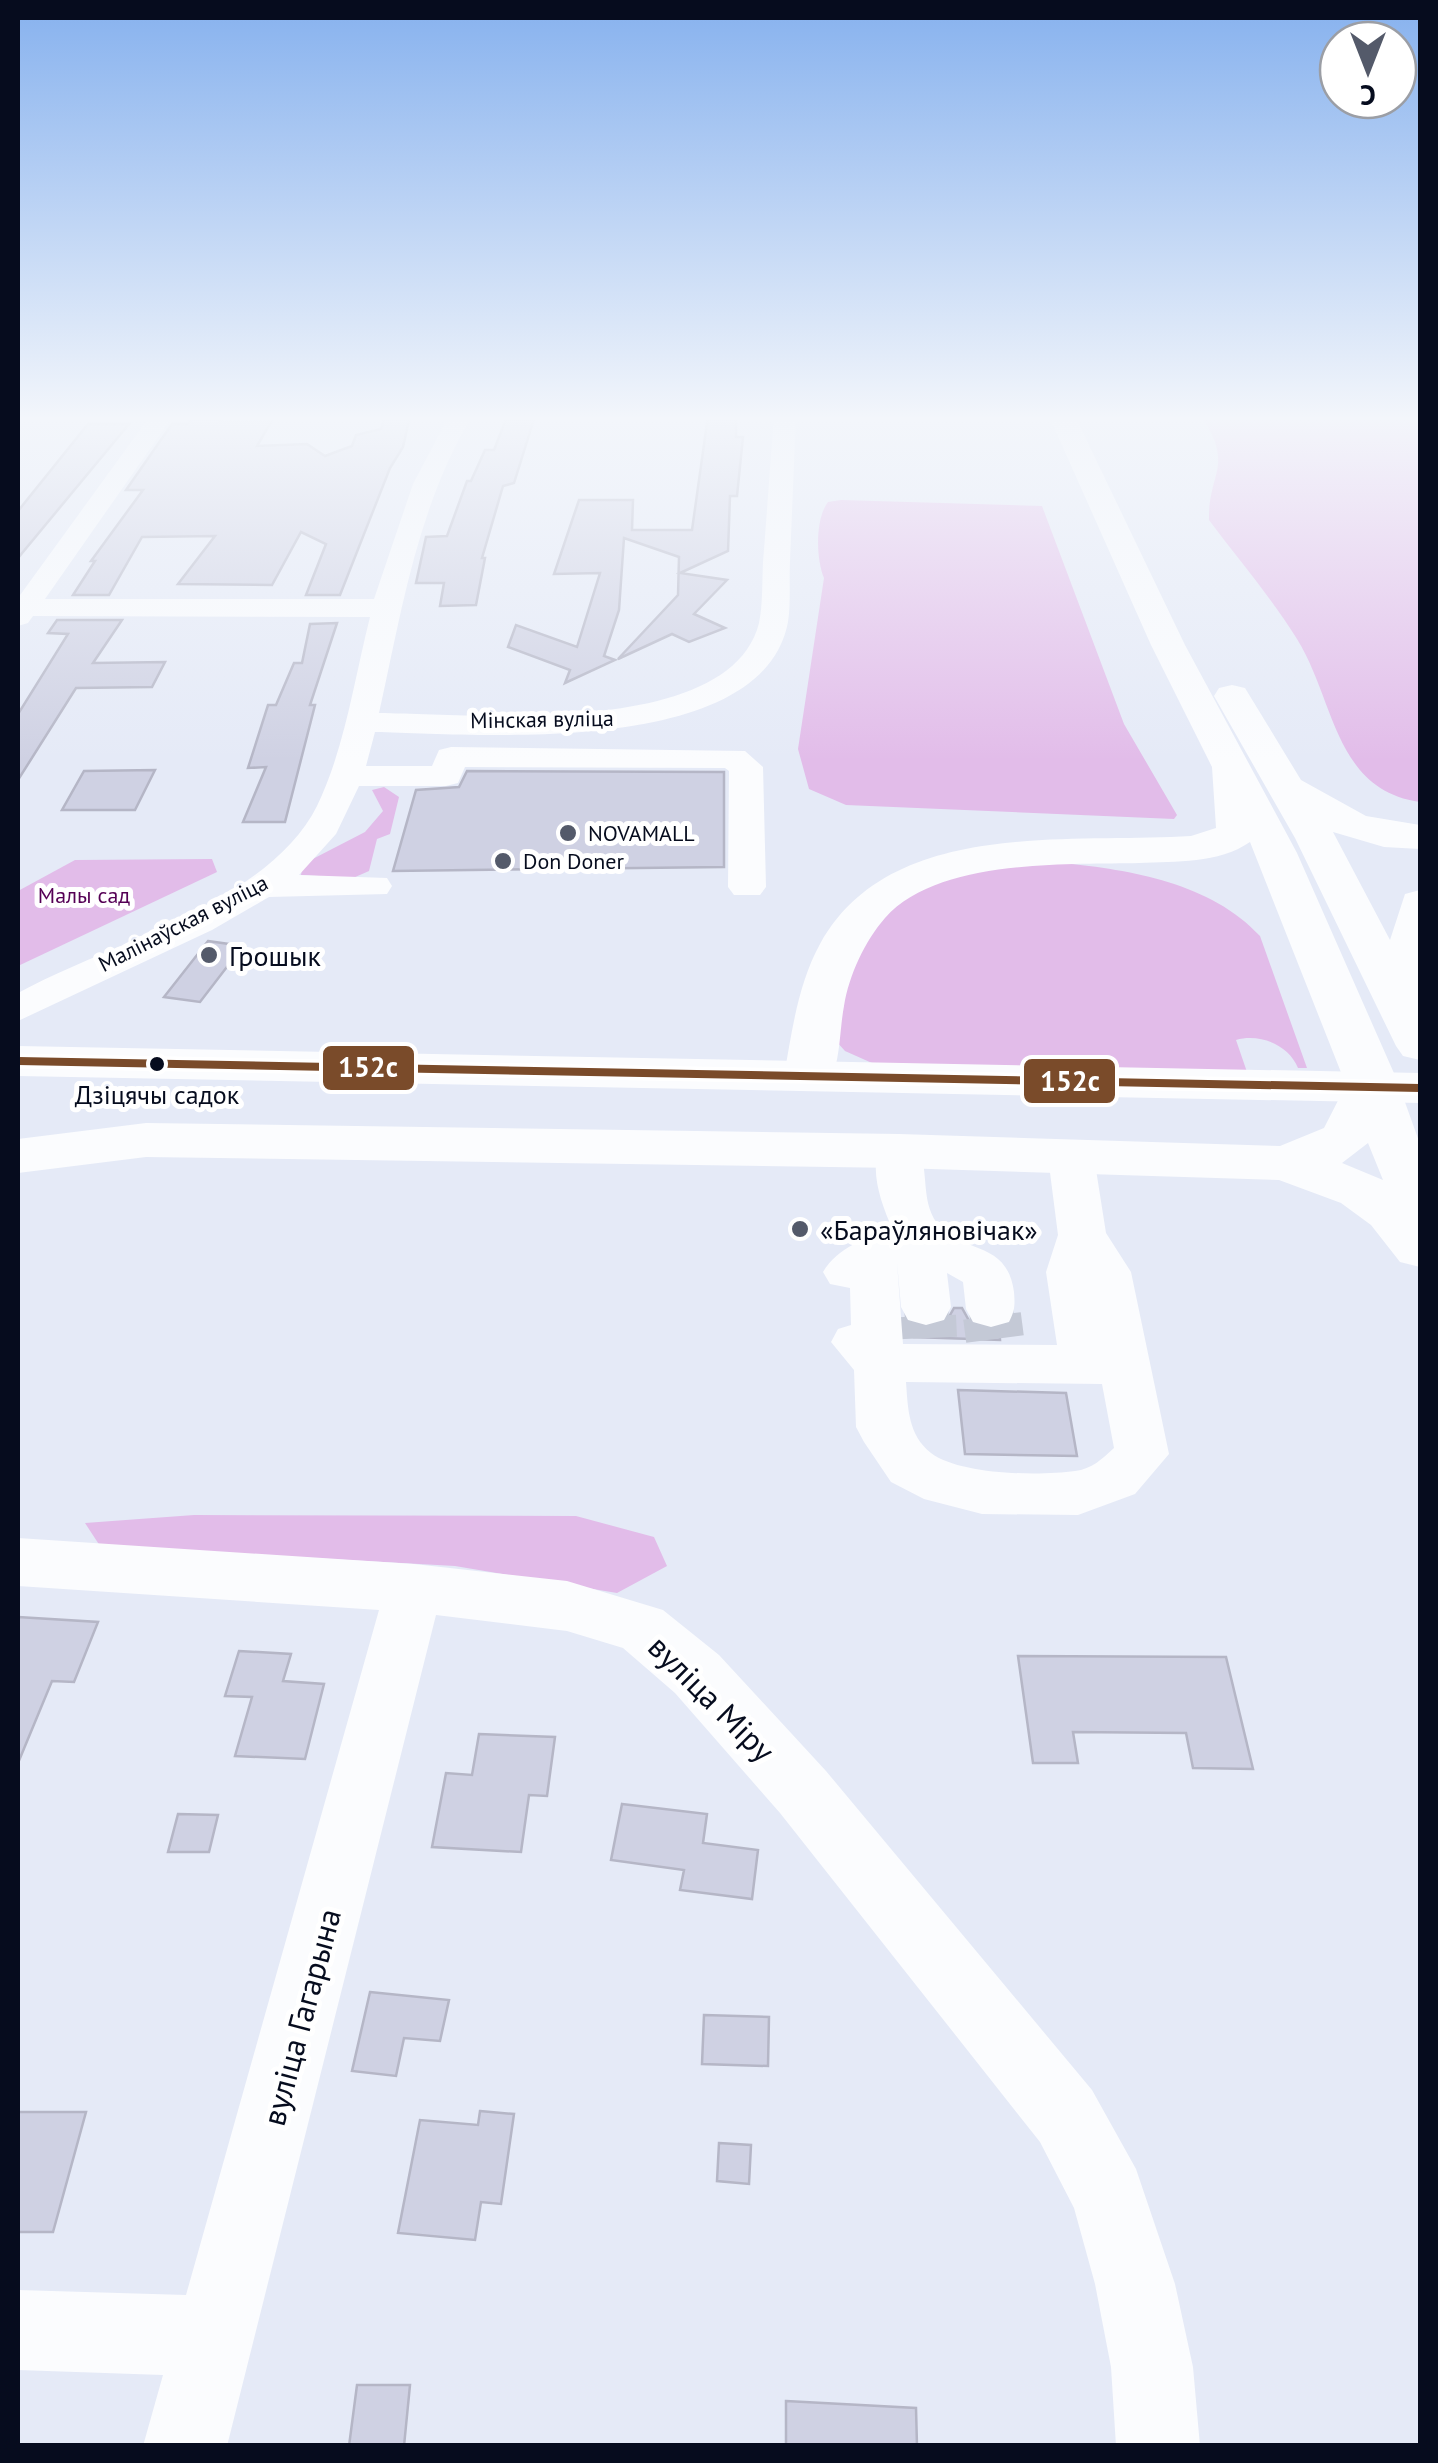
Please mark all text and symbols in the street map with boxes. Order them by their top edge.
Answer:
north arrow [1318,20,1418,120]
text: С [1360,77,1376,114]
street label: Мінская вуліца [470,704,614,734]
place label: NOVAMALL [588,819,695,847]
marker: NOVAMALL [557,822,579,844]
place label: Don Doner [523,847,624,875]
marker: Don Doner [492,850,514,872]
street label: Малінаўская вуліца [93,868,273,978]
park label: Малы сад [38,881,130,909]
place label: Грошык [229,937,322,974]
marker: Грошык [198,944,220,966]
line badge: 152с [321,1044,416,1092]
text: 152с [338,1048,398,1085]
marker: Дзіцячы садок [147,1054,167,1074]
line badge: 152с [1022,1057,1117,1105]
text: 152с [1040,1062,1100,1099]
place label: Дзіцячы садок [75,1078,240,1111]
place label: «Бараўляновічак» [820,1211,1038,1248]
marker: «Бараўляновічак» [789,1218,811,1240]
street label: вуліца Міру [640,1626,784,1770]
street label: вуліца Гагарына [252,1904,350,2130]

